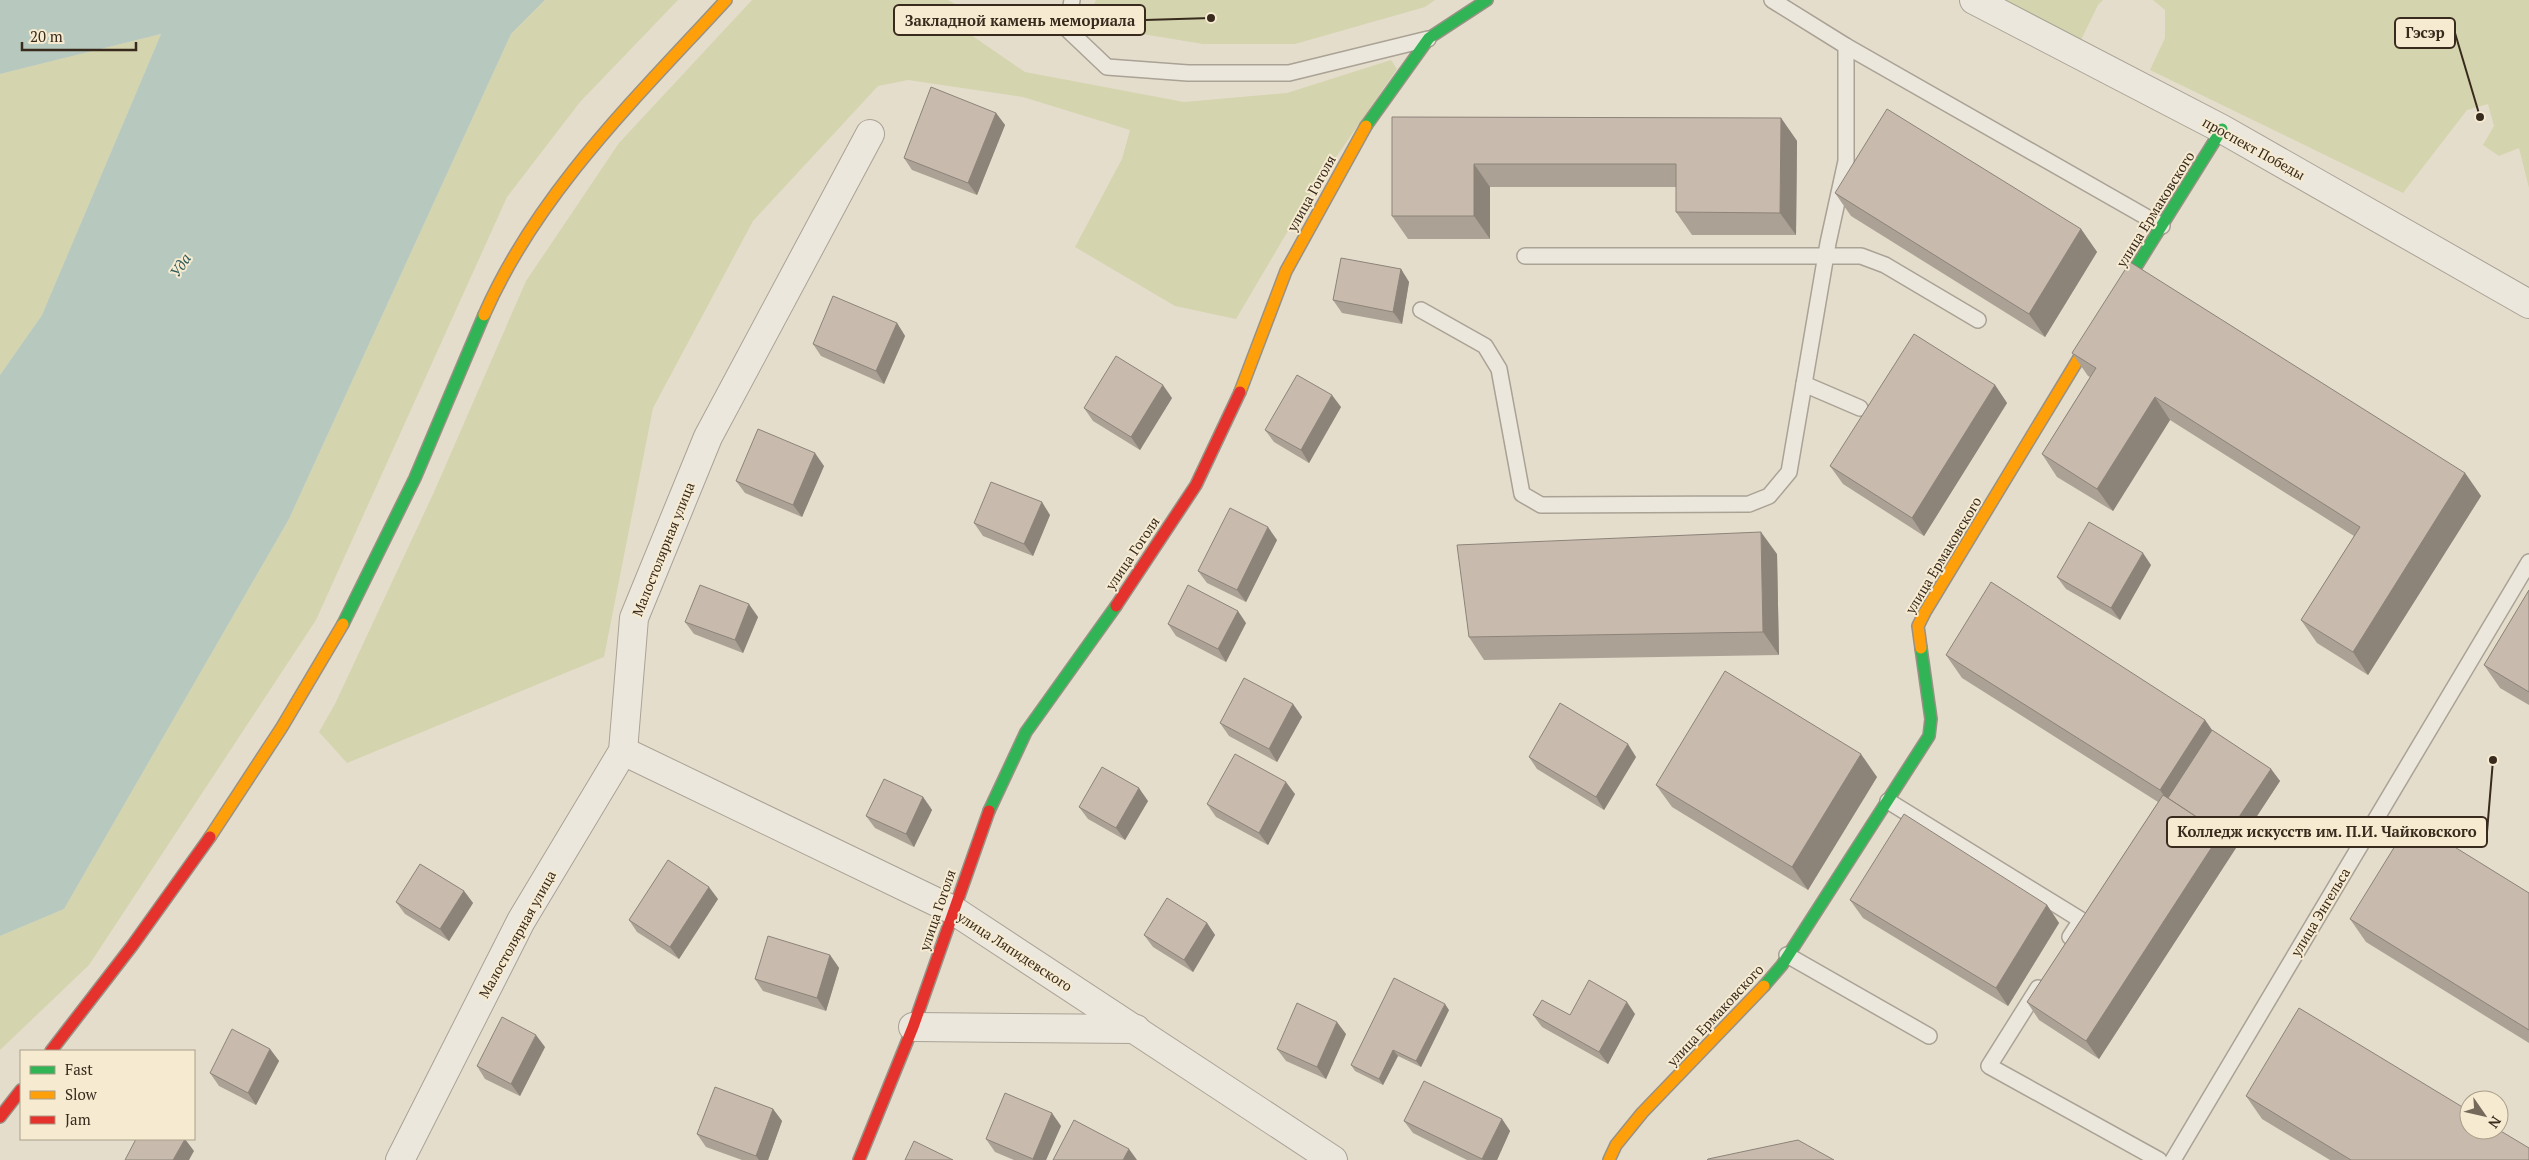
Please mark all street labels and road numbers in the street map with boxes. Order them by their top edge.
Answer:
street label: проспект Победы [2199,112,2309,184]
street label: улица Ермаковского [2111,147,2199,271]
street label: улица Гоголя [1282,151,1340,235]
street label: Малостолярная улица [627,479,699,619]
street label: улица Ермаковского [1900,493,1986,618]
street label: улица Гоголя [1100,513,1164,594]
street label: улица Энгельса [2285,864,2354,961]
street label: Малостолярная улица [474,867,560,1001]
street label: улица Гоголя [914,867,960,954]
street label: улица Ляпидевского [953,906,1076,995]
street label: улица Ермаковского [1662,960,1768,1071]

